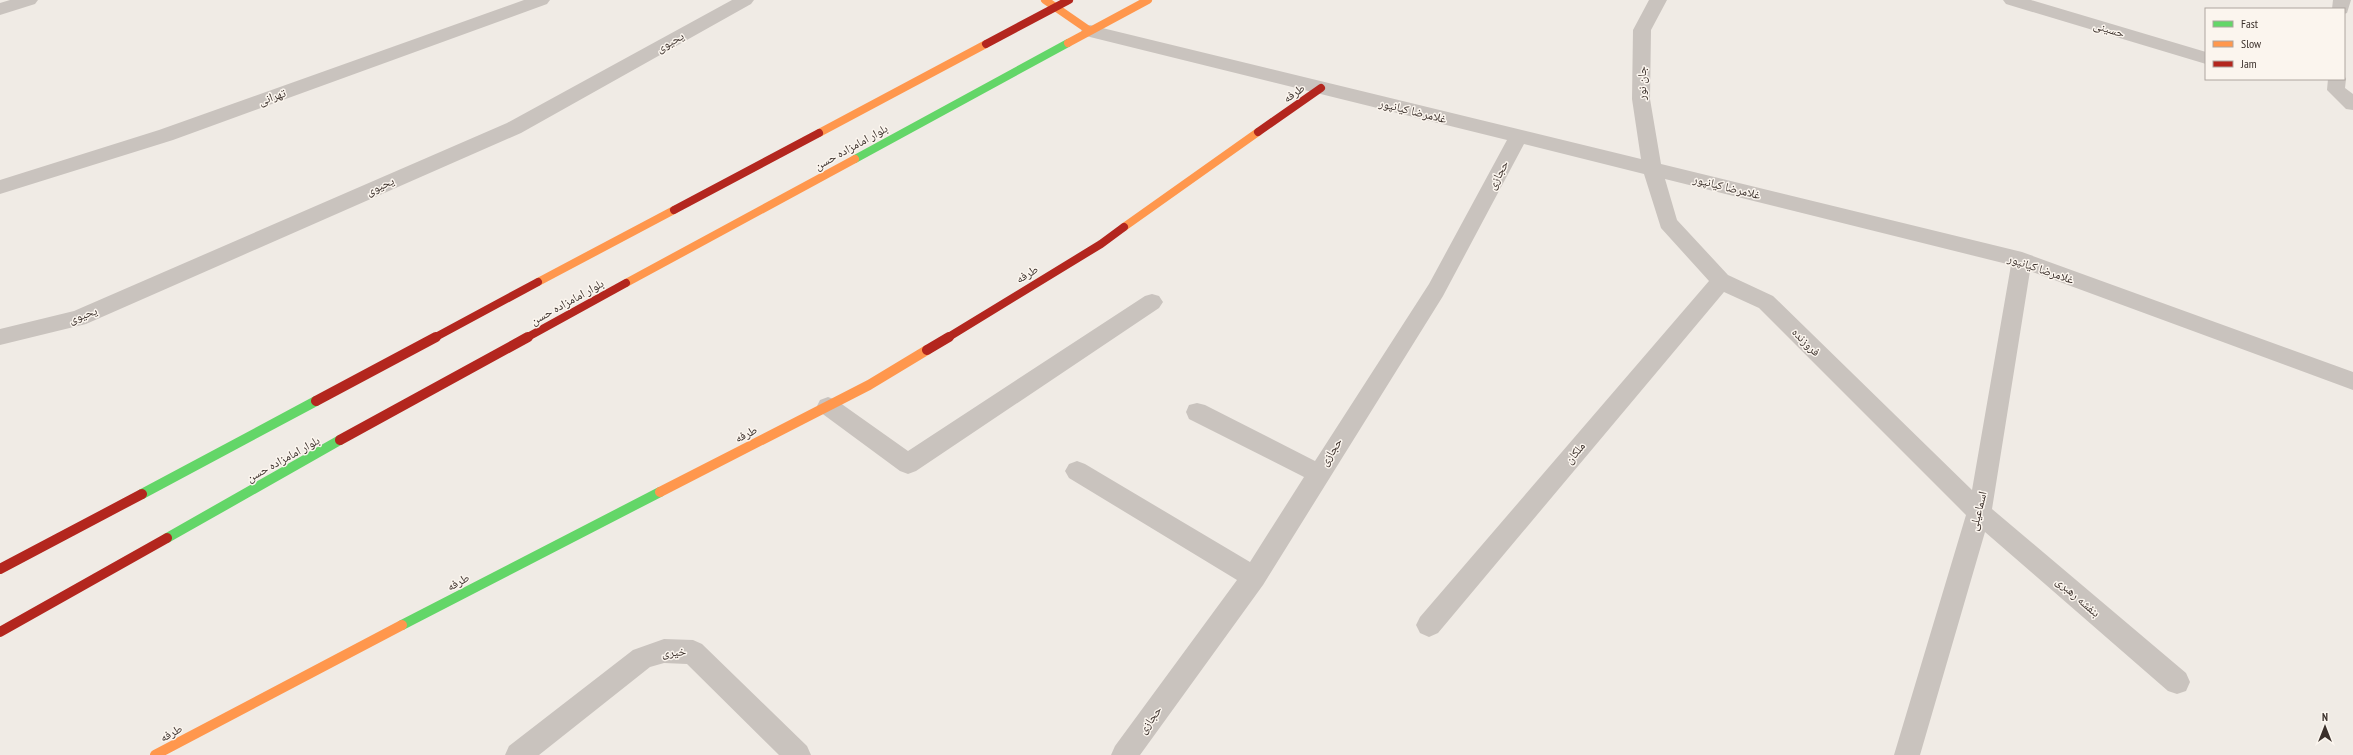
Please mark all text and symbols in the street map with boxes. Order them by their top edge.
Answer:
legend [2205,8,2345,80]
text: Fast [2241,16,2259,31]
street label: حسینی [2092,17,2127,41]
street label: یحیوی [653,28,687,55]
text: Slow [2241,36,2262,51]
text: Jam [2240,56,2257,71]
street label: جان نور [1634,66,1649,101]
street label: طرفه [1280,80,1308,105]
street label: تهرانی [256,85,288,108]
street label: غلامرضا کیانپور [1377,95,1448,126]
street label: بلوار امامزاده حسن [812,120,890,173]
street label: حجازی [1484,157,1512,192]
street label: غلامرضا کیانپور [1691,171,1762,202]
street label: یحیوی [363,173,397,199]
street label: غلامرضا کیانپور [2005,250,2076,287]
street label: طرفه [1013,261,1041,286]
street label: بلوار امامزاده حسن [528,275,606,328]
street label: یحیوی [66,302,100,327]
street label: فروزنده [1789,324,1824,359]
street label: طرفه [732,422,760,446]
street label: بلوار امامزاده حسن [244,432,322,485]
street label: حجازی [1316,434,1346,469]
street label: ملکان [1561,439,1588,467]
street label: اسماعیلی [1965,489,1990,532]
street label: طرفه [444,569,472,594]
street label: بنفشه رهبری [2053,573,2104,620]
street label: خیری [661,643,687,660]
street label: حجازی [1134,703,1165,737]
north arrow [2305,707,2345,747]
text: N [2322,710,2328,724]
street label: طرفه [157,720,185,745]

